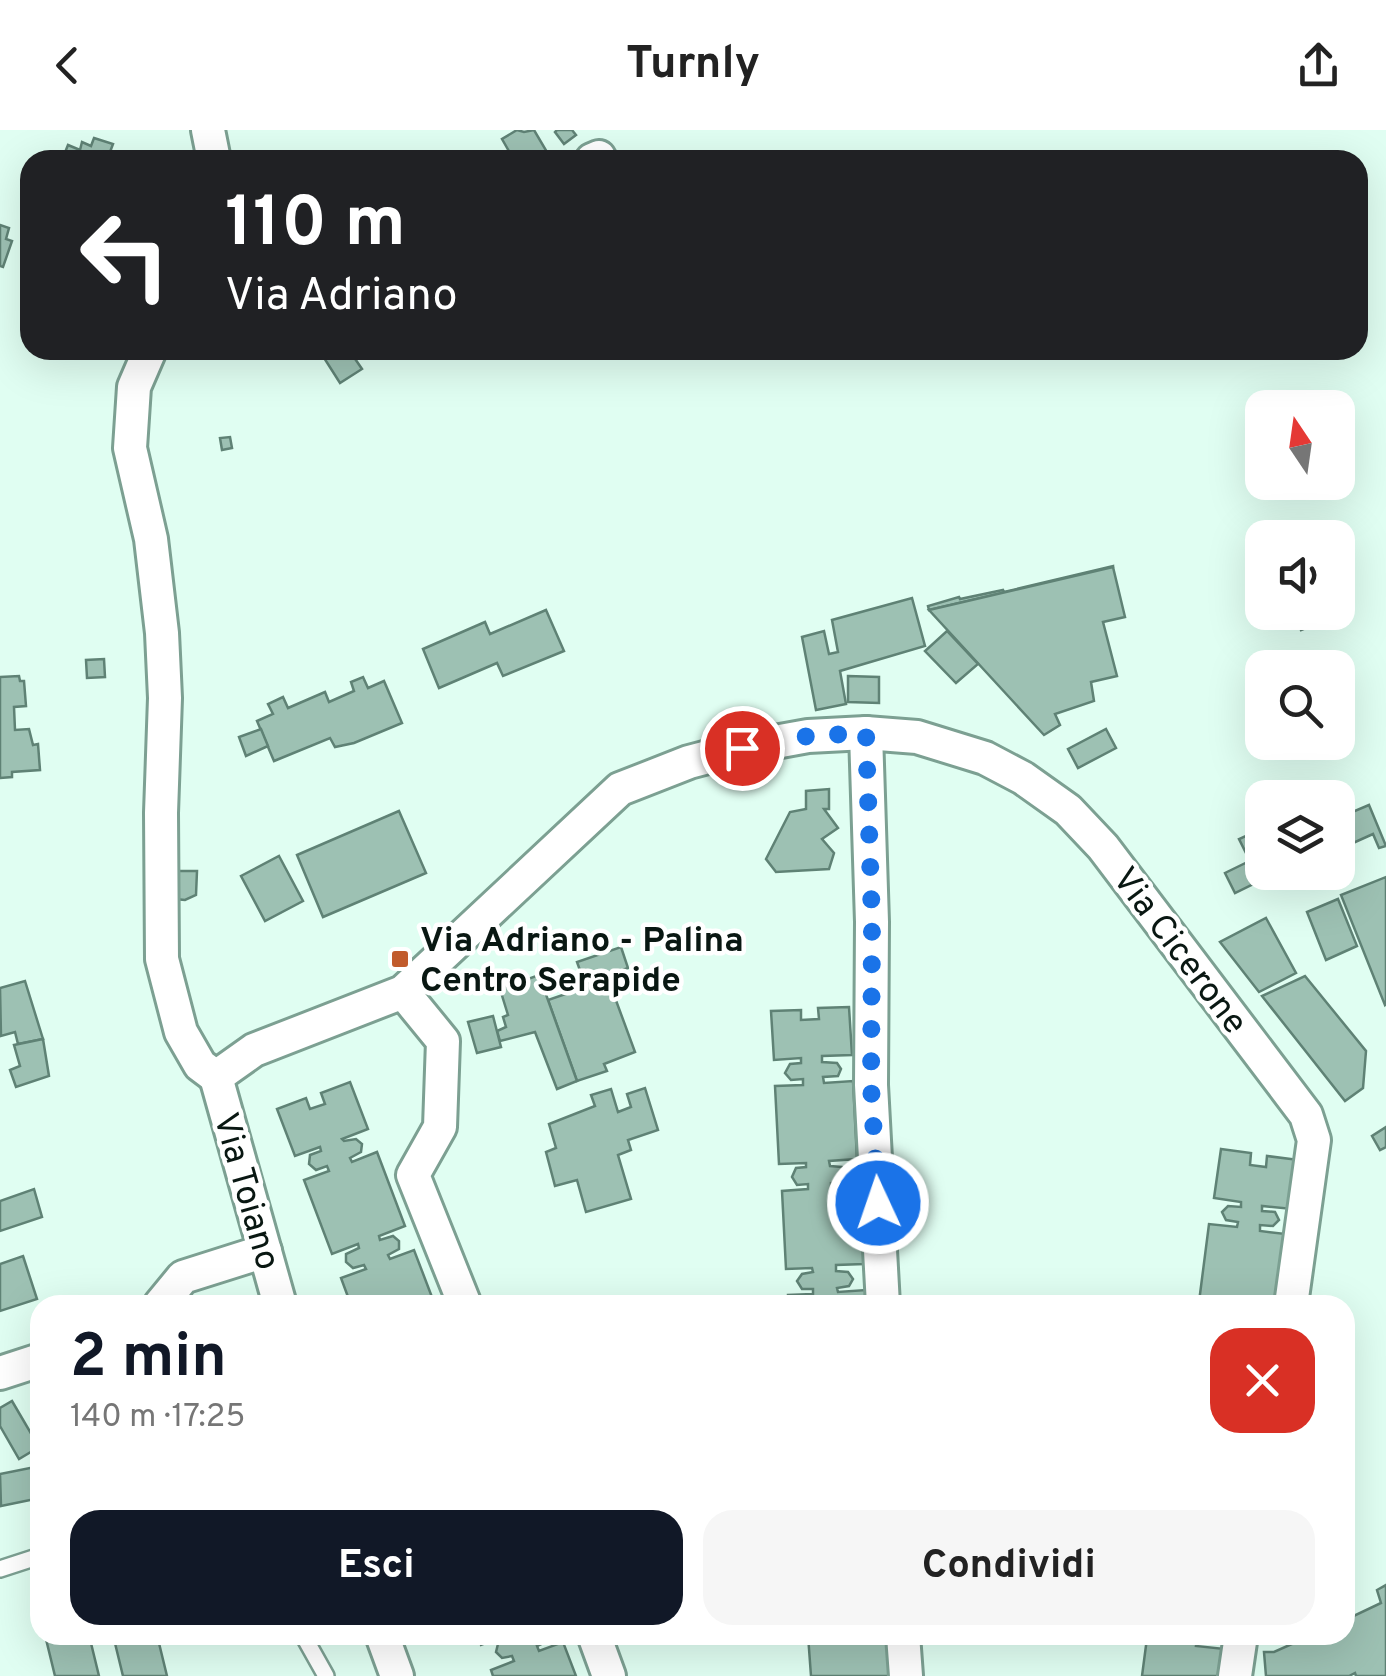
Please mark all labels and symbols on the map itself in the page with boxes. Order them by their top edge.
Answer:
north arrow [1245,390,1355,500]
pin [700,706,785,791]
street label: Via Cicerone [1101,860,1256,1044]
place label: Via Adriano - Palina Centro Serapide [420,920,744,1004]
marker: Via Adriano - Palina Centro Serapide [389,948,411,970]
street label: Via Toiano [202,1108,288,1275]
position arrow [826,1151,930,1255]

